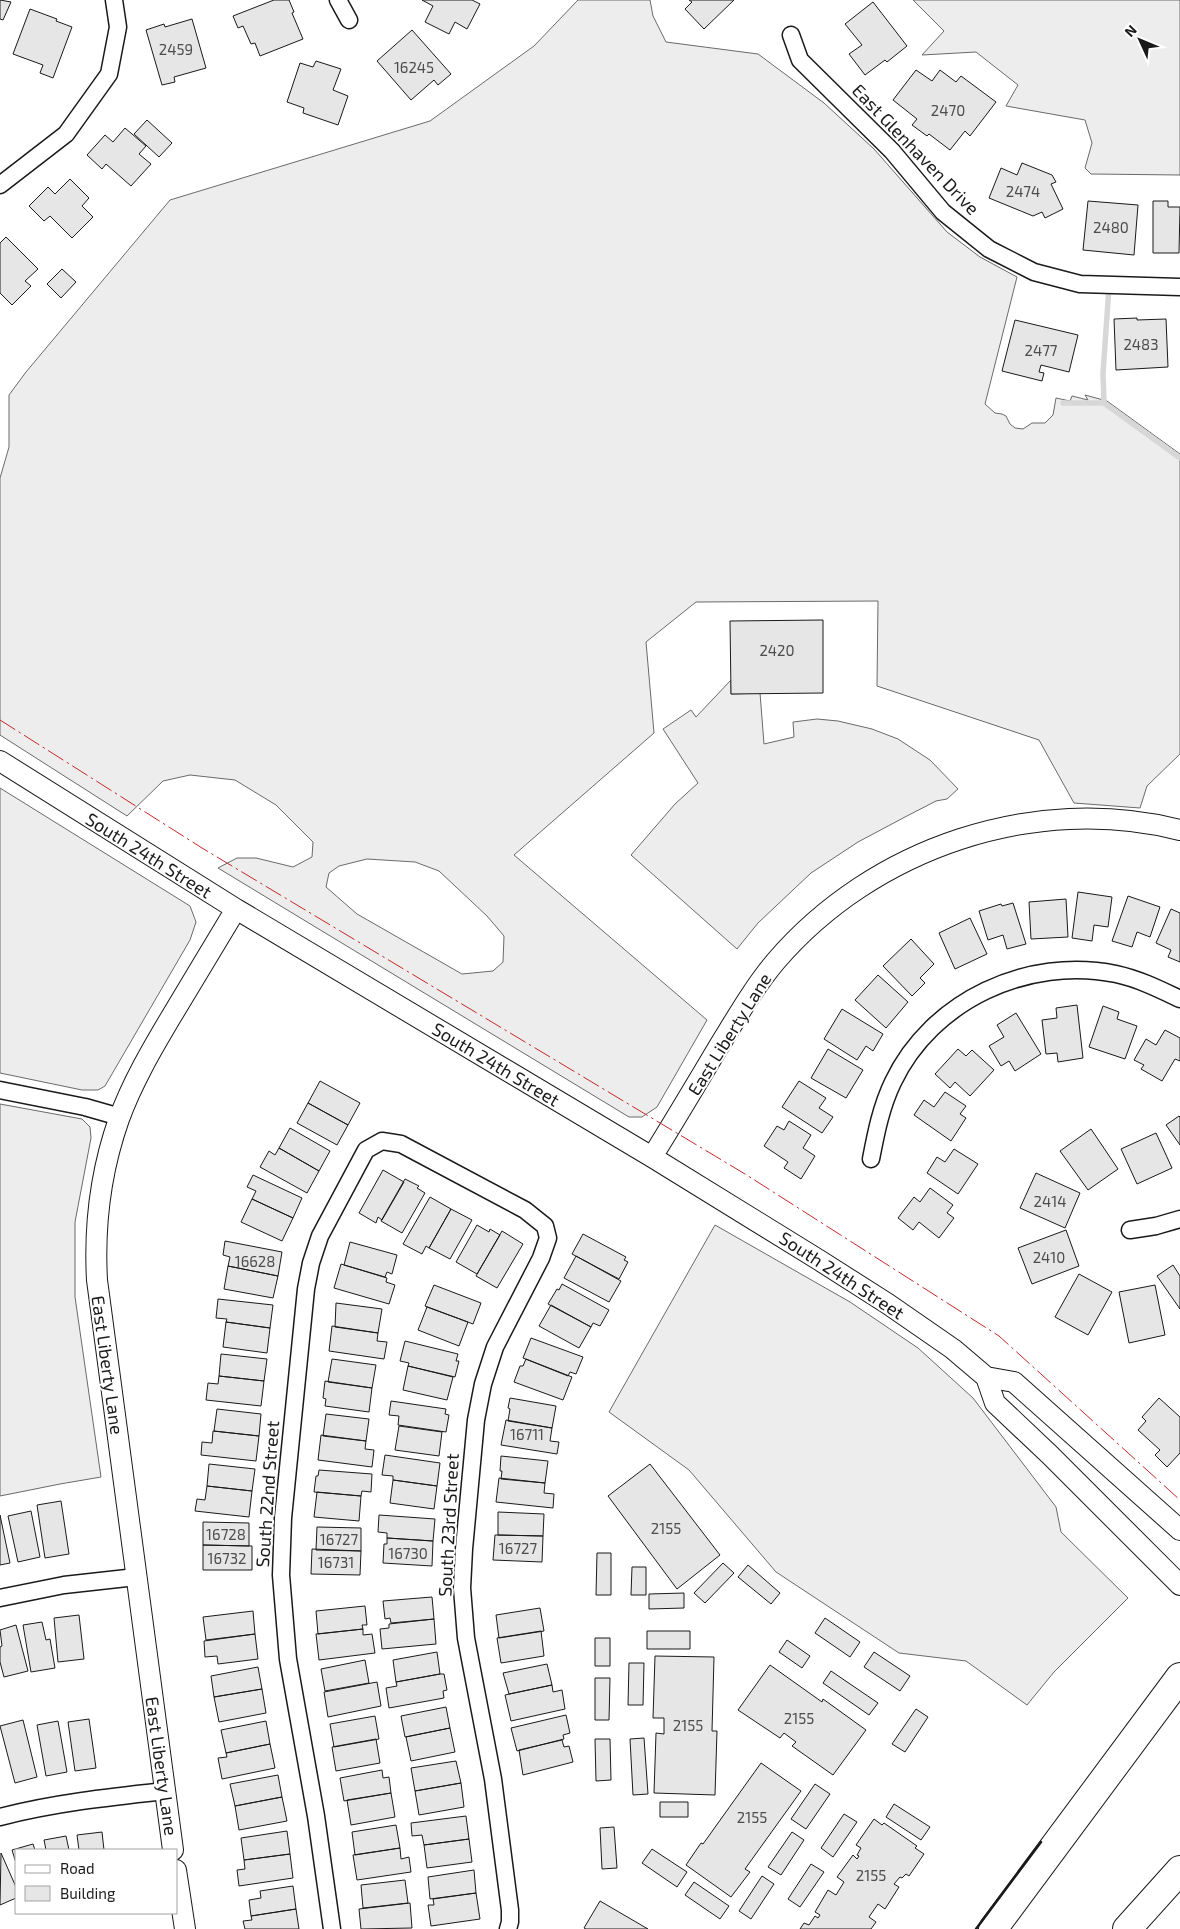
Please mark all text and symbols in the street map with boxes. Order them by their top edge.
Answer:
north arrow [1115,15,1165,65]
text: N [1121,21,1140,40]
house number: 2459 [159,40,193,58]
house number: 16245 [394,58,434,76]
street label: East Glenhaven Drive [848,79,984,219]
house number: 2470 [931,101,965,119]
house number: 2474 [1006,182,1040,200]
house number: 2480 [1093,218,1129,236]
house number: 2483 [1123,335,1159,353]
house number: 2477 [1024,341,1058,359]
house number: 2420 [759,641,795,659]
street label: South 24th Street [82,807,216,903]
street label: East Liberty Lane [683,969,775,1099]
street label: South 24th Street [428,1017,564,1111]
house number: 2414 [1034,1192,1066,1210]
street label: South 24th Street [775,1226,909,1324]
house number: 2410 [1033,1248,1065,1266]
house number: 16628 [235,1252,275,1270]
street label: East Liberty Lane [87,1294,129,1436]
street label: South 22nd Street [251,1420,283,1568]
house number: 16711 [510,1425,544,1443]
street label: South 23rd Street [433,1453,463,1597]
house number: 2155 [651,1519,681,1537]
house number: 16728 [206,1525,246,1543]
house number: 16727 [320,1530,358,1548]
house number: 16727 [499,1539,537,1557]
house number: 16730 [388,1544,428,1562]
house number: 16732 [207,1549,247,1567]
house number: 16731 [318,1553,354,1571]
street label: East Liberty Lane [141,1695,183,1837]
house number: 2155 [784,1709,814,1727]
house number: 2155 [673,1716,703,1734]
house number: 2155 [737,1808,767,1826]
legend [15,1849,178,1914]
text: Road [60,1859,95,1877]
house number: 2155 [856,1866,886,1884]
text: Building [60,1884,116,1902]

